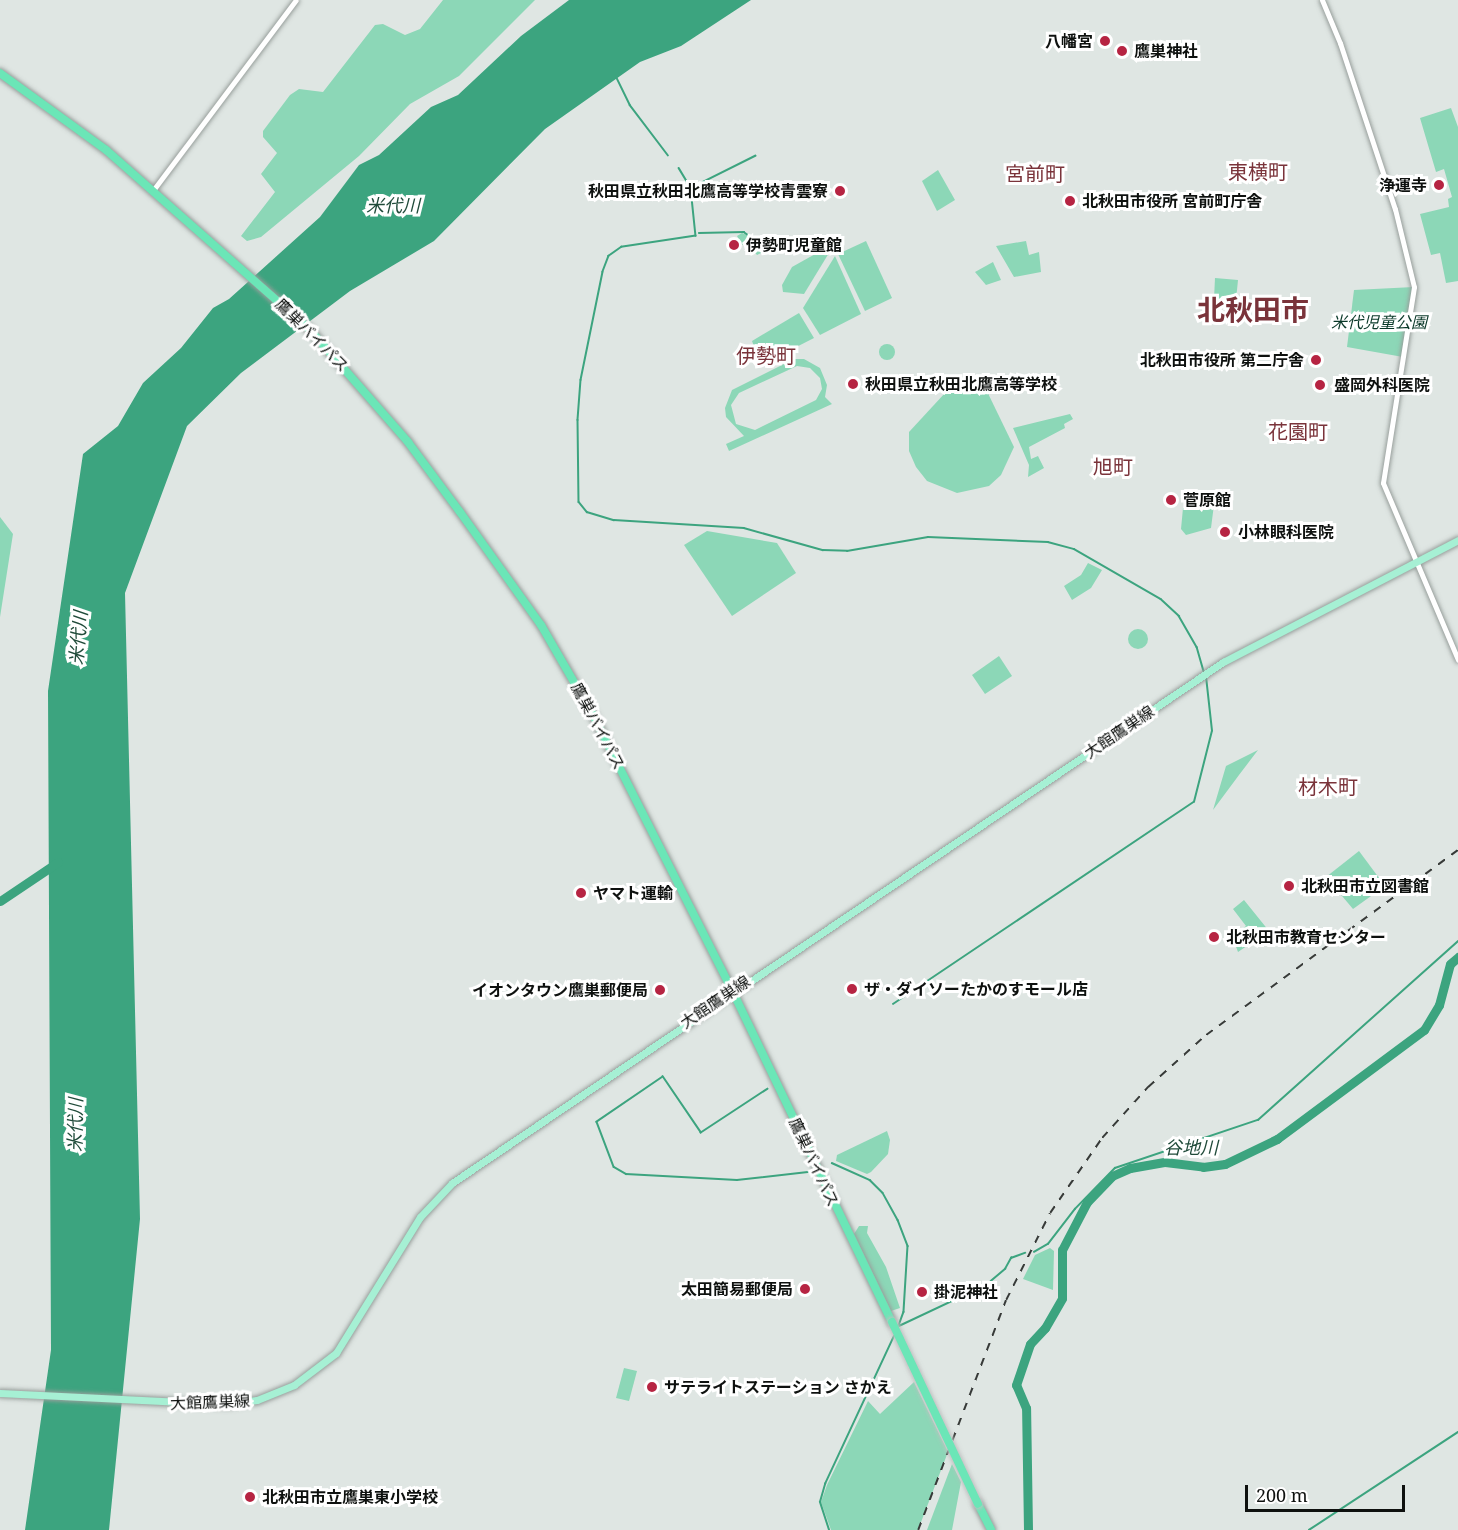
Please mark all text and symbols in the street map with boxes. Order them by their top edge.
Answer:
place label: 八幡宮 [1045,31,1093,51]
marker: 八幡宮 [1098,34,1112,48]
place label: 鷹巣神社 [1134,41,1198,61]
marker: 鷹巣神社 [1115,44,1129,58]
district label: 東横町 [1228,159,1288,183]
district label: 宮前町 [1005,161,1065,185]
place label: 浄運寺 [1379,175,1427,195]
marker: 浄運寺 [1432,178,1446,192]
place label: 秋田県立秋田北鷹高等学校青雲寮 [588,181,828,201]
marker: 秋田県立秋田北鷹高等学校青雲寮 [833,184,847,198]
place label: 北秋田市役所 宮前町庁舎 [1082,191,1262,211]
water label: 米代川 [366,194,420,216]
marker: 北秋田市役所 宮前町庁舎 [1063,194,1077,208]
place label: 伊勢町児童館 [746,235,842,255]
marker: 伊勢町児童館 [727,238,741,252]
district label: 北秋田市 [1197,292,1309,326]
street label: 鷹巣バイパス [271,294,353,376]
park label: 米代児童公園 [1331,312,1427,332]
district label: 伊勢町 [736,343,796,367]
place label: 北秋田市役所 第二庁舎 [1140,350,1304,370]
marker: 北秋田市役所 第二庁舎 [1309,353,1323,367]
place label: 秋田県立秋田北鷹高等学校 [865,374,1057,394]
place label: 盛岡外科医院 [1334,375,1430,395]
marker: 盛岡外科医院 [1311,376,1329,394]
marker: 秋田県立秋田北鷹高等学校 [846,377,860,391]
district label: 花園町 [1268,419,1328,443]
district label: 旭町 [1093,454,1133,478]
place label: 菅原館 [1183,490,1231,510]
marker: 菅原館 [1164,493,1178,507]
place label: 小林眼科医院 [1238,522,1334,542]
marker: 小林眼科医院 [1216,523,1234,541]
water label: 米代川 [65,610,91,666]
street label: 鷹巣バイパス [567,679,629,773]
street label: 大館鷹巣線 [1080,702,1158,762]
district label: 材木町 [1298,774,1358,798]
place label: 北秋田市立図書館 [1301,876,1429,896]
marker: 北秋田市立図書館 [1282,879,1296,893]
place label: ヤマト運輸 [593,883,673,903]
marker: ヤマト運輸 [574,886,588,900]
place label: 北秋田市教育センター [1226,927,1386,947]
marker: 北秋田市教育センター [1207,930,1221,944]
street label: 大館鷹巣線 [676,972,754,1032]
place label: ザ・ダイソーたかのすモール店 [864,979,1088,999]
place label: イオンタウン鷹巣郵便局 [472,980,648,1000]
marker: ザ・ダイソーたかのすモール店 [845,982,859,996]
marker: イオンタウン鷹巣郵便局 [653,983,667,997]
water label: 米代川 [64,1098,86,1152]
street label: 鷹巣バイパス [785,1114,843,1210]
water label: 谷地川 [1164,1136,1218,1158]
place label: 太田簡易郵便局 [681,1279,793,1299]
marker: 太田簡易郵便局 [798,1282,812,1296]
place label: 掛泥神社 [934,1282,998,1302]
marker: 掛泥神社 [915,1285,929,1299]
place label: サテライトステーション さかえ [664,1377,892,1397]
marker: サテライトステーション さかえ [645,1380,659,1394]
street label: 大館鷹巣線 [170,1391,250,1413]
scale bar [1248,1473,1408,1511]
text: 200 m [1256,1483,1308,1507]
place label: 北秋田市立鷹巣東小学校 [262,1487,438,1507]
marker: 北秋田市立鷹巣東小学校 [243,1490,257,1504]

